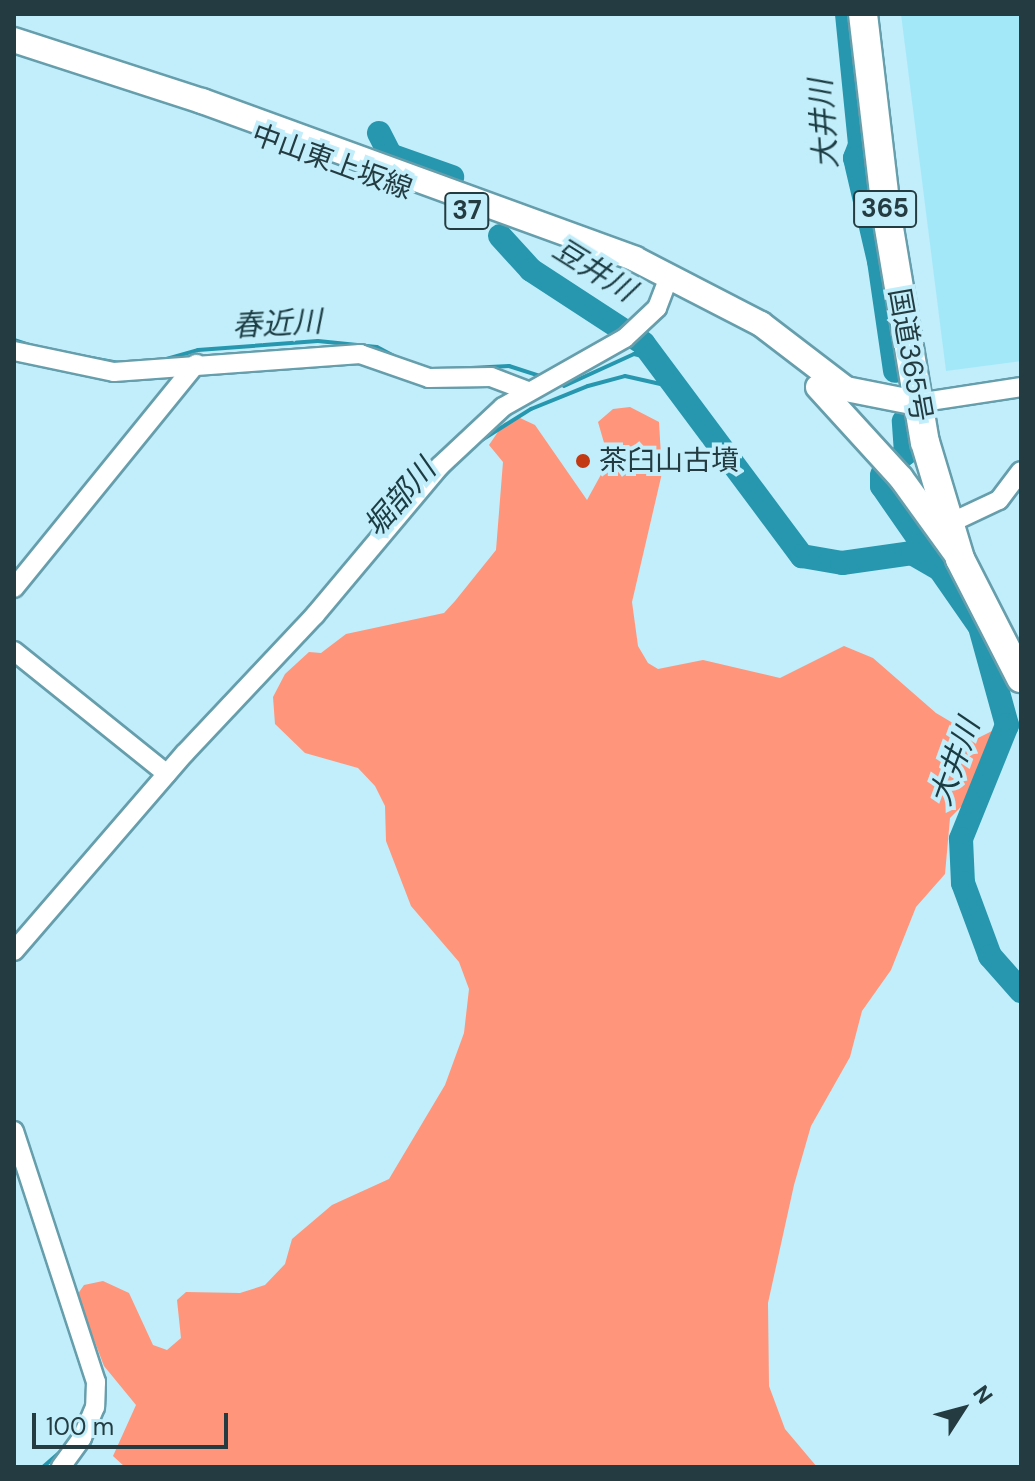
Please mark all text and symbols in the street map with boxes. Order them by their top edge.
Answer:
water label: 大井川 [803,78,845,170]
street label: 中山東上坂線 [247,117,417,207]
road number: 365 [853,187,917,231]
road number: 37 [443,189,491,233]
water label: 豆井川 [546,231,642,309]
street label: 国道365号 [882,286,938,424]
water label: 春近川 [231,304,323,344]
place label: 茶臼山古墳 [599,444,739,478]
water label: 堀部川 [357,452,443,544]
marker: 茶臼山古墳 [574,452,592,470]
water label: 大井川 [923,714,987,810]
north arrow [923,1369,1003,1449]
text: N [966,1380,999,1410]
scale bar [36,1397,232,1447]
text: 100 m [46,1411,114,1442]

